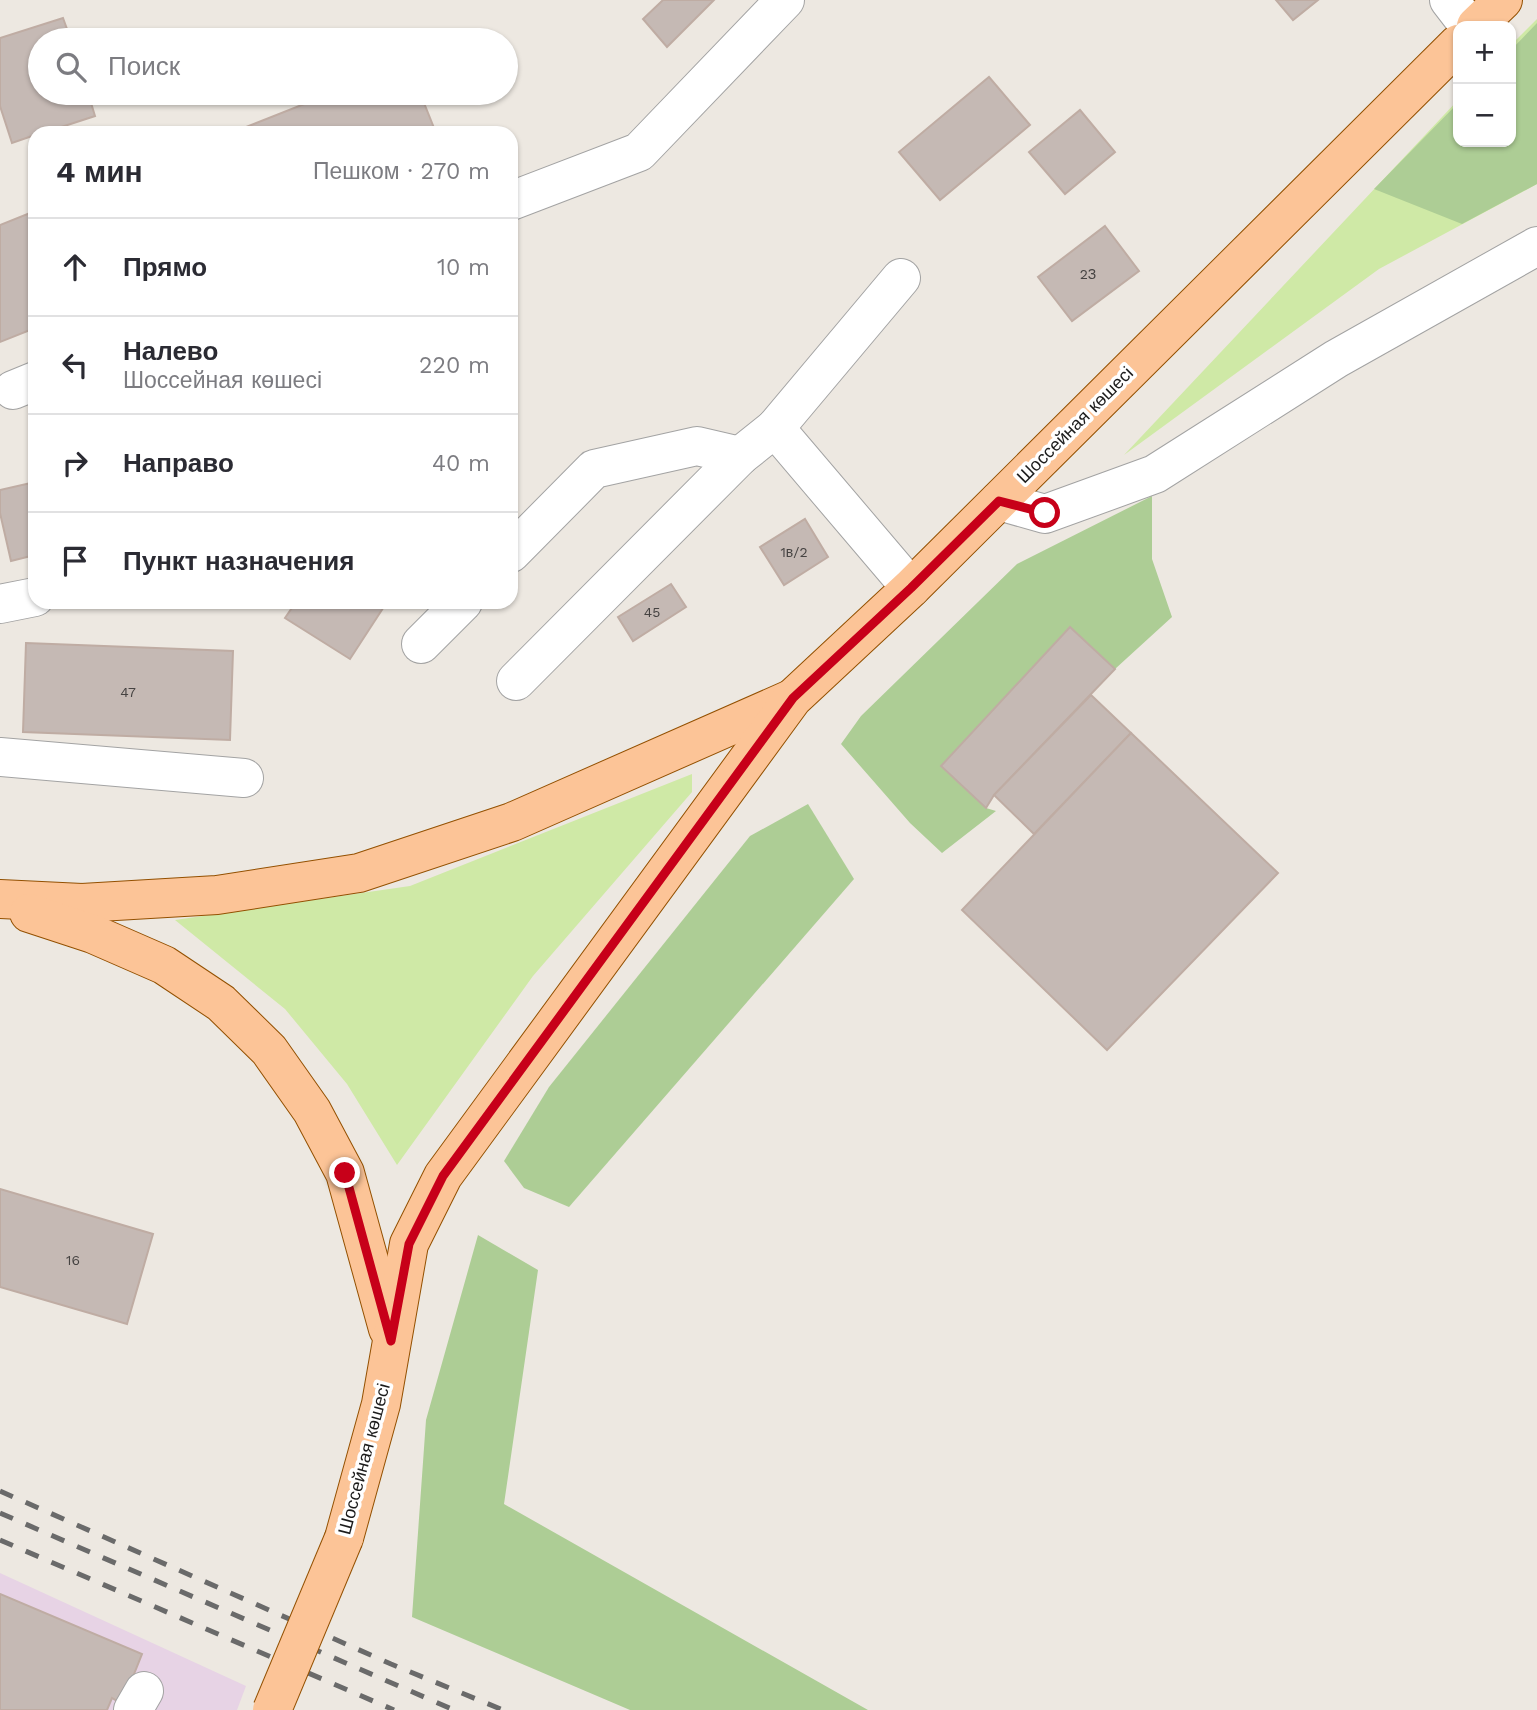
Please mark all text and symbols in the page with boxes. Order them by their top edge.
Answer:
map controls [1453,21,1516,147]
button: + [1453,21,1516,84]
search box [28,28,518,105]
icon: search [52,48,90,86]
text: Поиск [108,51,180,81]
button: − [1453,84,1516,147]
text: 4 мин [56,154,143,189]
text: Пешком · 270 m [313,158,490,185]
icon: ahead [56,248,94,286]
text: Прямо [123,252,207,282]
text: 10 m [437,254,490,281]
house number: 2З [1080,266,1096,282]
text: Налево [123,336,218,366]
icon: left [56,346,94,384]
text: 220 m [419,352,490,379]
street label: Шоссейная көшесі [1012,362,1137,487]
text: Шоссейная көшесі [123,367,322,394]
icon: right [56,444,94,482]
text: Направо [123,448,234,478]
text: 40 m [432,450,490,477]
route start [1029,497,1060,528]
icon: arrive [56,542,94,580]
house number: 1в/2 [780,544,808,560]
text: Пункт назначения [123,546,354,576]
house number: 45 [644,604,660,620]
house number: 47 [120,684,136,700]
route end [329,1157,360,1188]
house number: 16 [66,1252,80,1268]
street label: Шоссейная көшесі [333,1381,394,1537]

